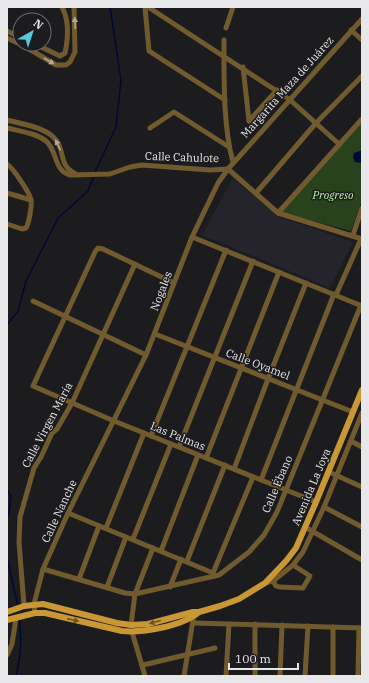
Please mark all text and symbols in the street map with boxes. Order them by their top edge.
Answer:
north arrow [12,12,52,52]
text: N [31,16,46,33]
one-way arrow [71,17,78,29]
street label: Margarita Maza de Juárez [238,33,337,141]
one-way arrow [44,57,54,65]
one-way arrow [55,139,61,151]
street label: Calle Cahulote [145,149,219,165]
park label: Progreso [312,188,354,202]
street label: Nogales [147,269,175,313]
street label: Calle Oyamel [224,345,292,383]
street label: Calle Virgen María [19,380,75,470]
street label: Las Palmas [148,419,208,453]
street label: Avenida La Joya [288,446,334,528]
street label: Calle Ébano [259,453,295,515]
street label: Calle Nanche [38,477,80,545]
one-way arrow [67,617,79,623]
one-way arrow [149,619,161,625]
scale bar [229,645,298,671]
text: 100 m [235,651,271,666]

